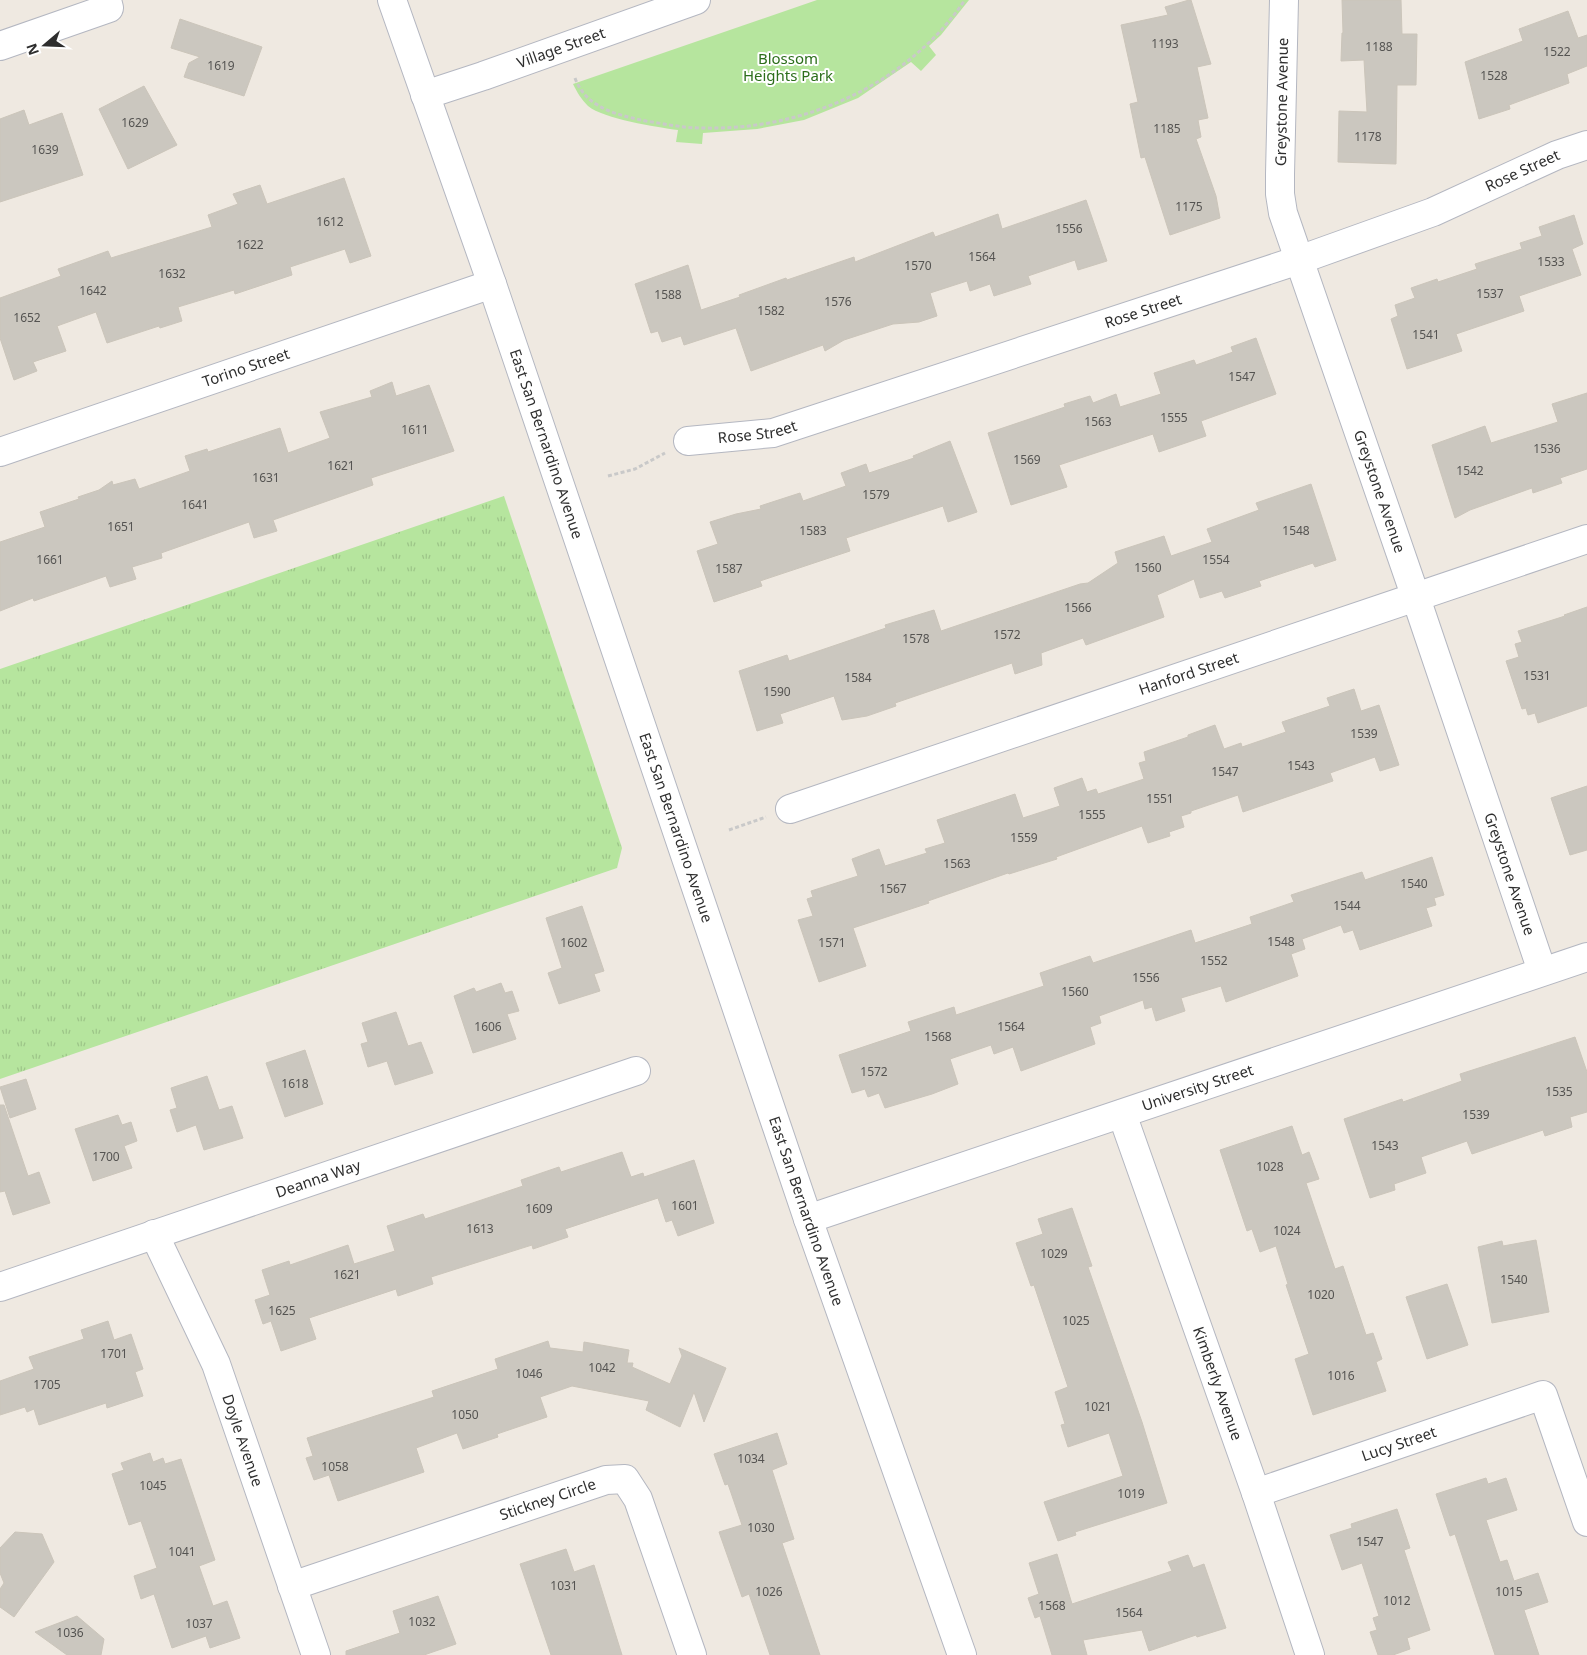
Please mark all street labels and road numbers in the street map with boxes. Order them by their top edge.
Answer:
street label: Village Street [514,22,608,72]
street label: Greystone Avenue [1270,38,1292,166]
street label: Rose Street [1482,144,1563,196]
street label: Rose Street [1102,288,1184,332]
street label: Torino Street [200,343,292,391]
street label: East San Bernardino Avenue [506,346,588,541]
street label: Rose Street [717,415,800,447]
street label: Greystone Avenue [1350,427,1411,555]
street label: Hanford Street [1136,647,1241,699]
street label: East San Bernardino Avenue [635,730,718,925]
street label: Greystone Avenue [1480,810,1540,938]
street label: University Street [1139,1059,1256,1115]
street label: East San Bernardino Avenue [765,1113,849,1308]
street label: Deanna Way [273,1154,363,1202]
street label: Kimberly Avenue [1189,1324,1248,1443]
street label: Doyle Avenue [218,1391,268,1489]
street label: Lucy Street [1359,1421,1439,1465]
street label: Stickney Circle [497,1473,598,1524]

